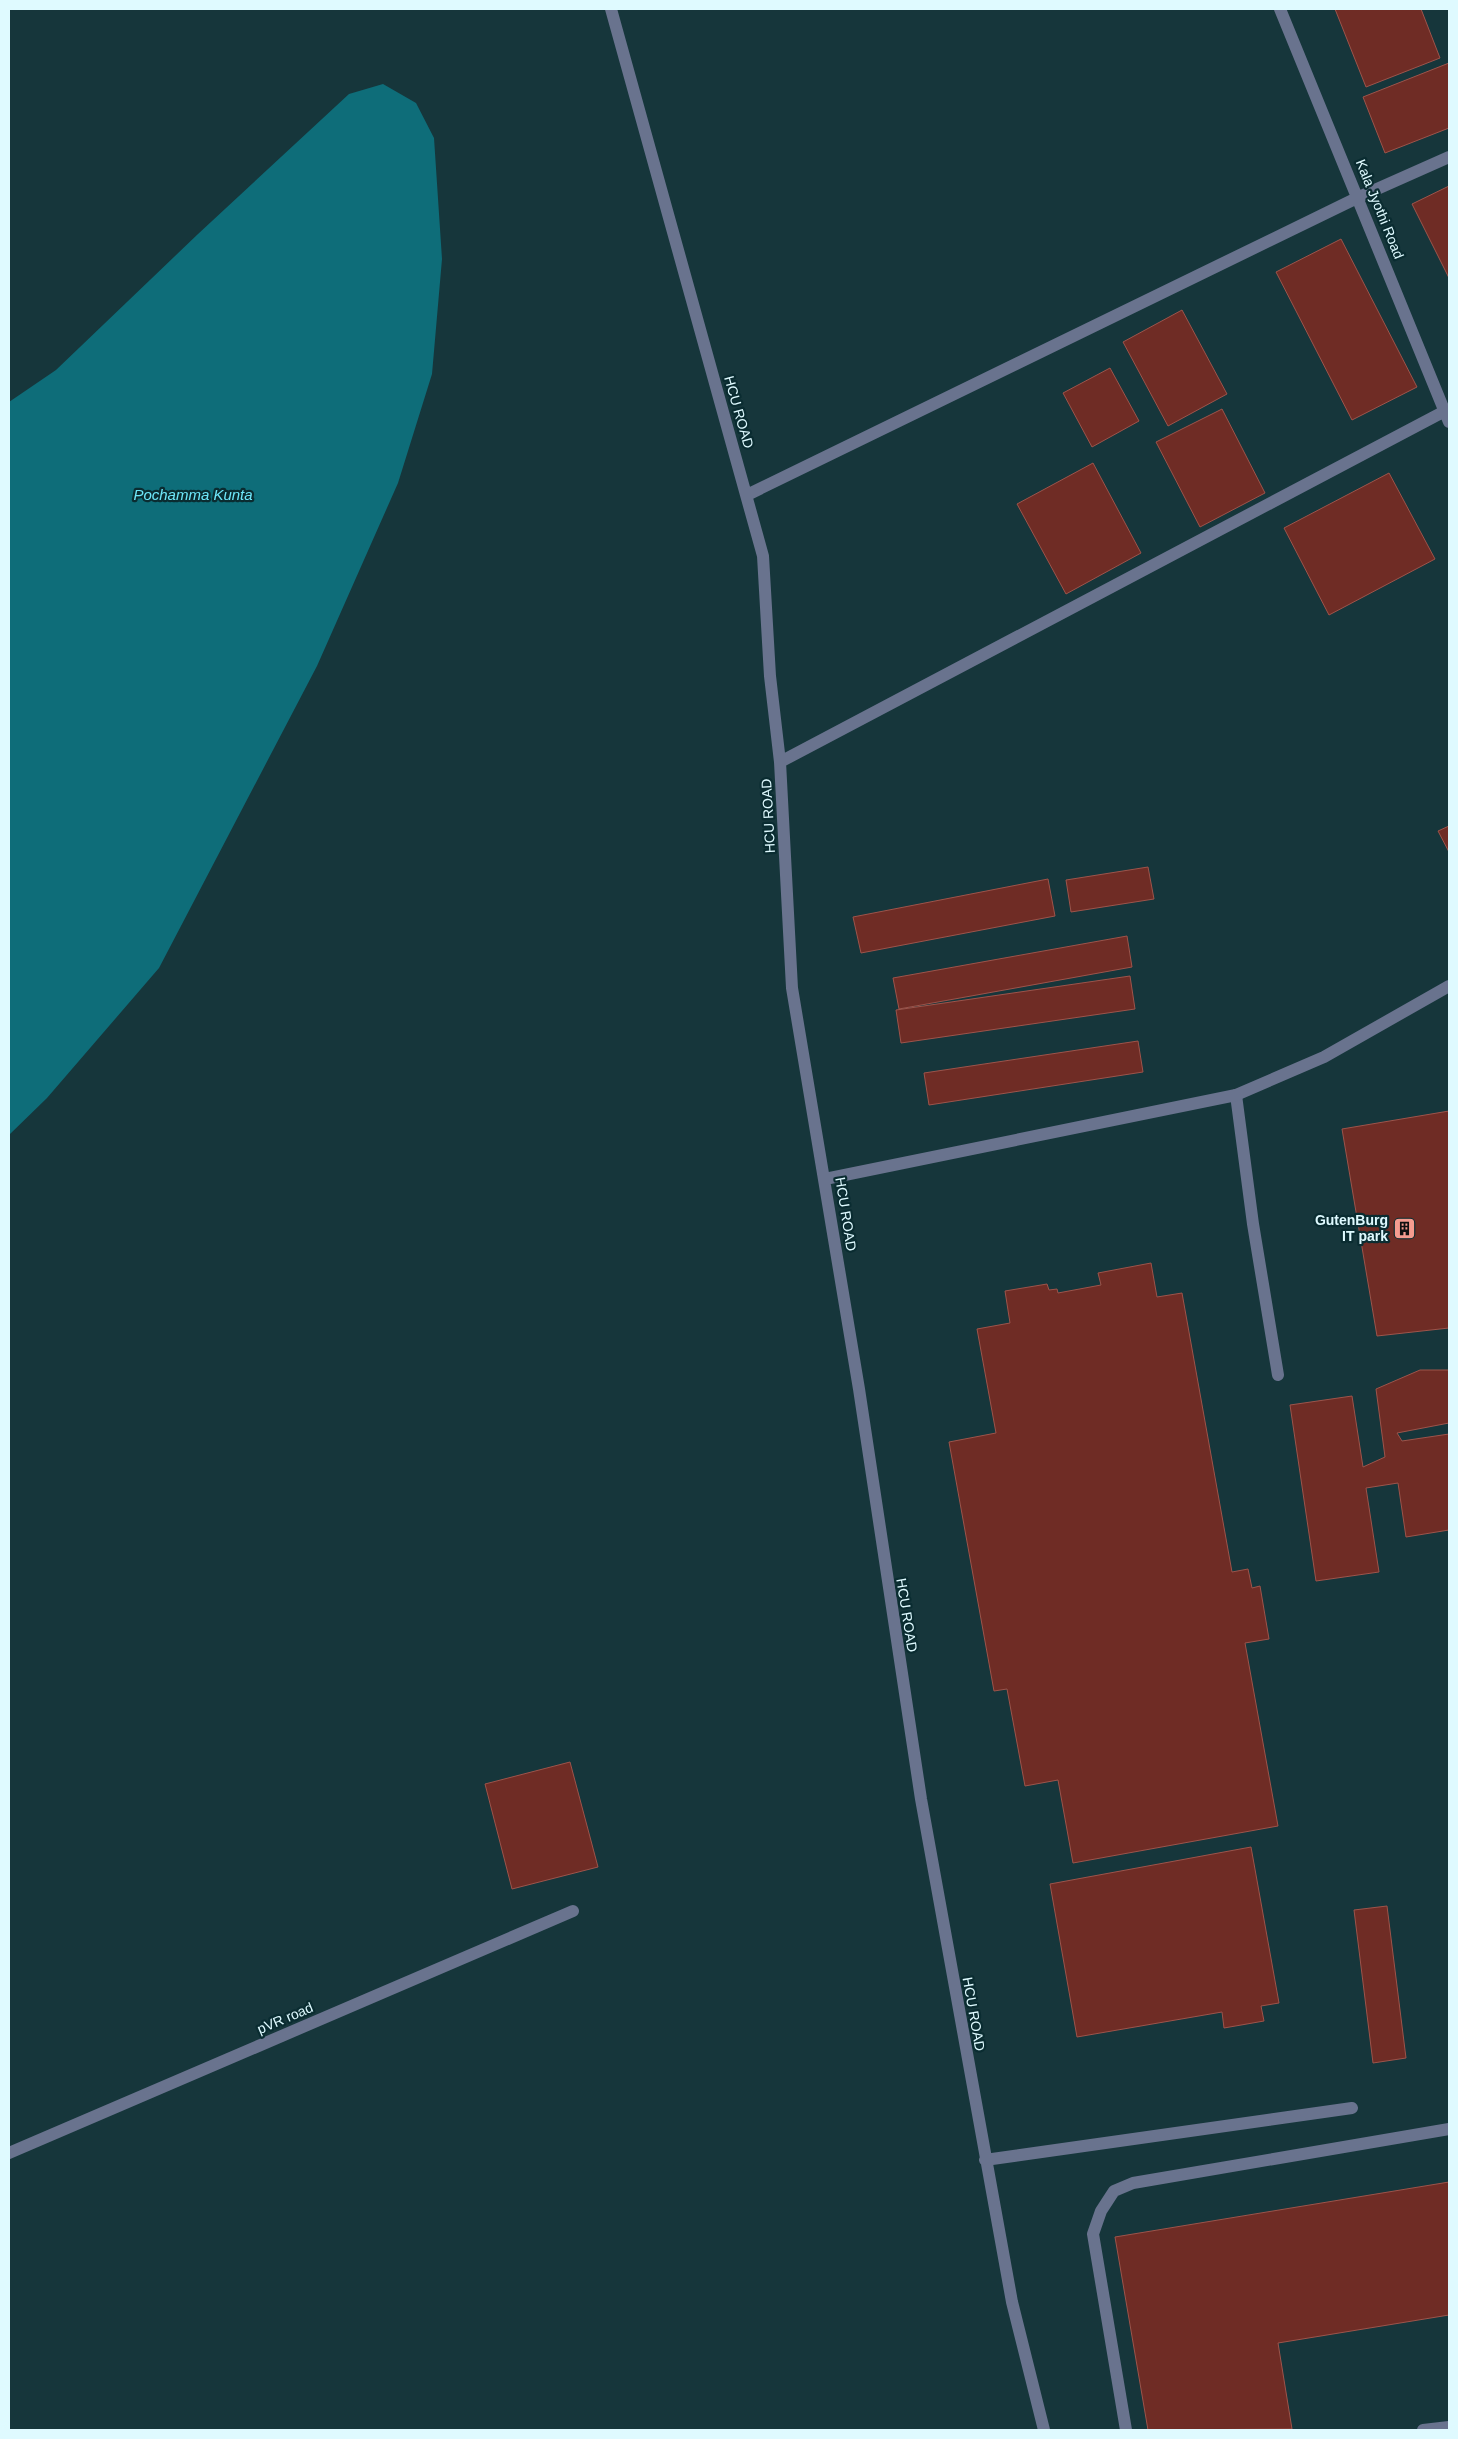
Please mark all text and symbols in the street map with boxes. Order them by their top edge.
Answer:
street label: Kala Jyothi Road [1353,157,1407,261]
street label: HCU ROAD [721,374,757,450]
water label: Pochamma Kunta [133,486,253,503]
street label: HCU ROAD [758,778,778,854]
street label: HCU ROAD [832,1176,860,1252]
place label: GutenBurg IT park [1315,1212,1388,1244]
building icon: GutenBurg IT park [1392,1216,1416,1240]
street label: HCU ROAD [893,1577,921,1653]
street label: HCU ROAD [960,1976,988,2052]
street label: pVR road [255,1999,315,2037]

